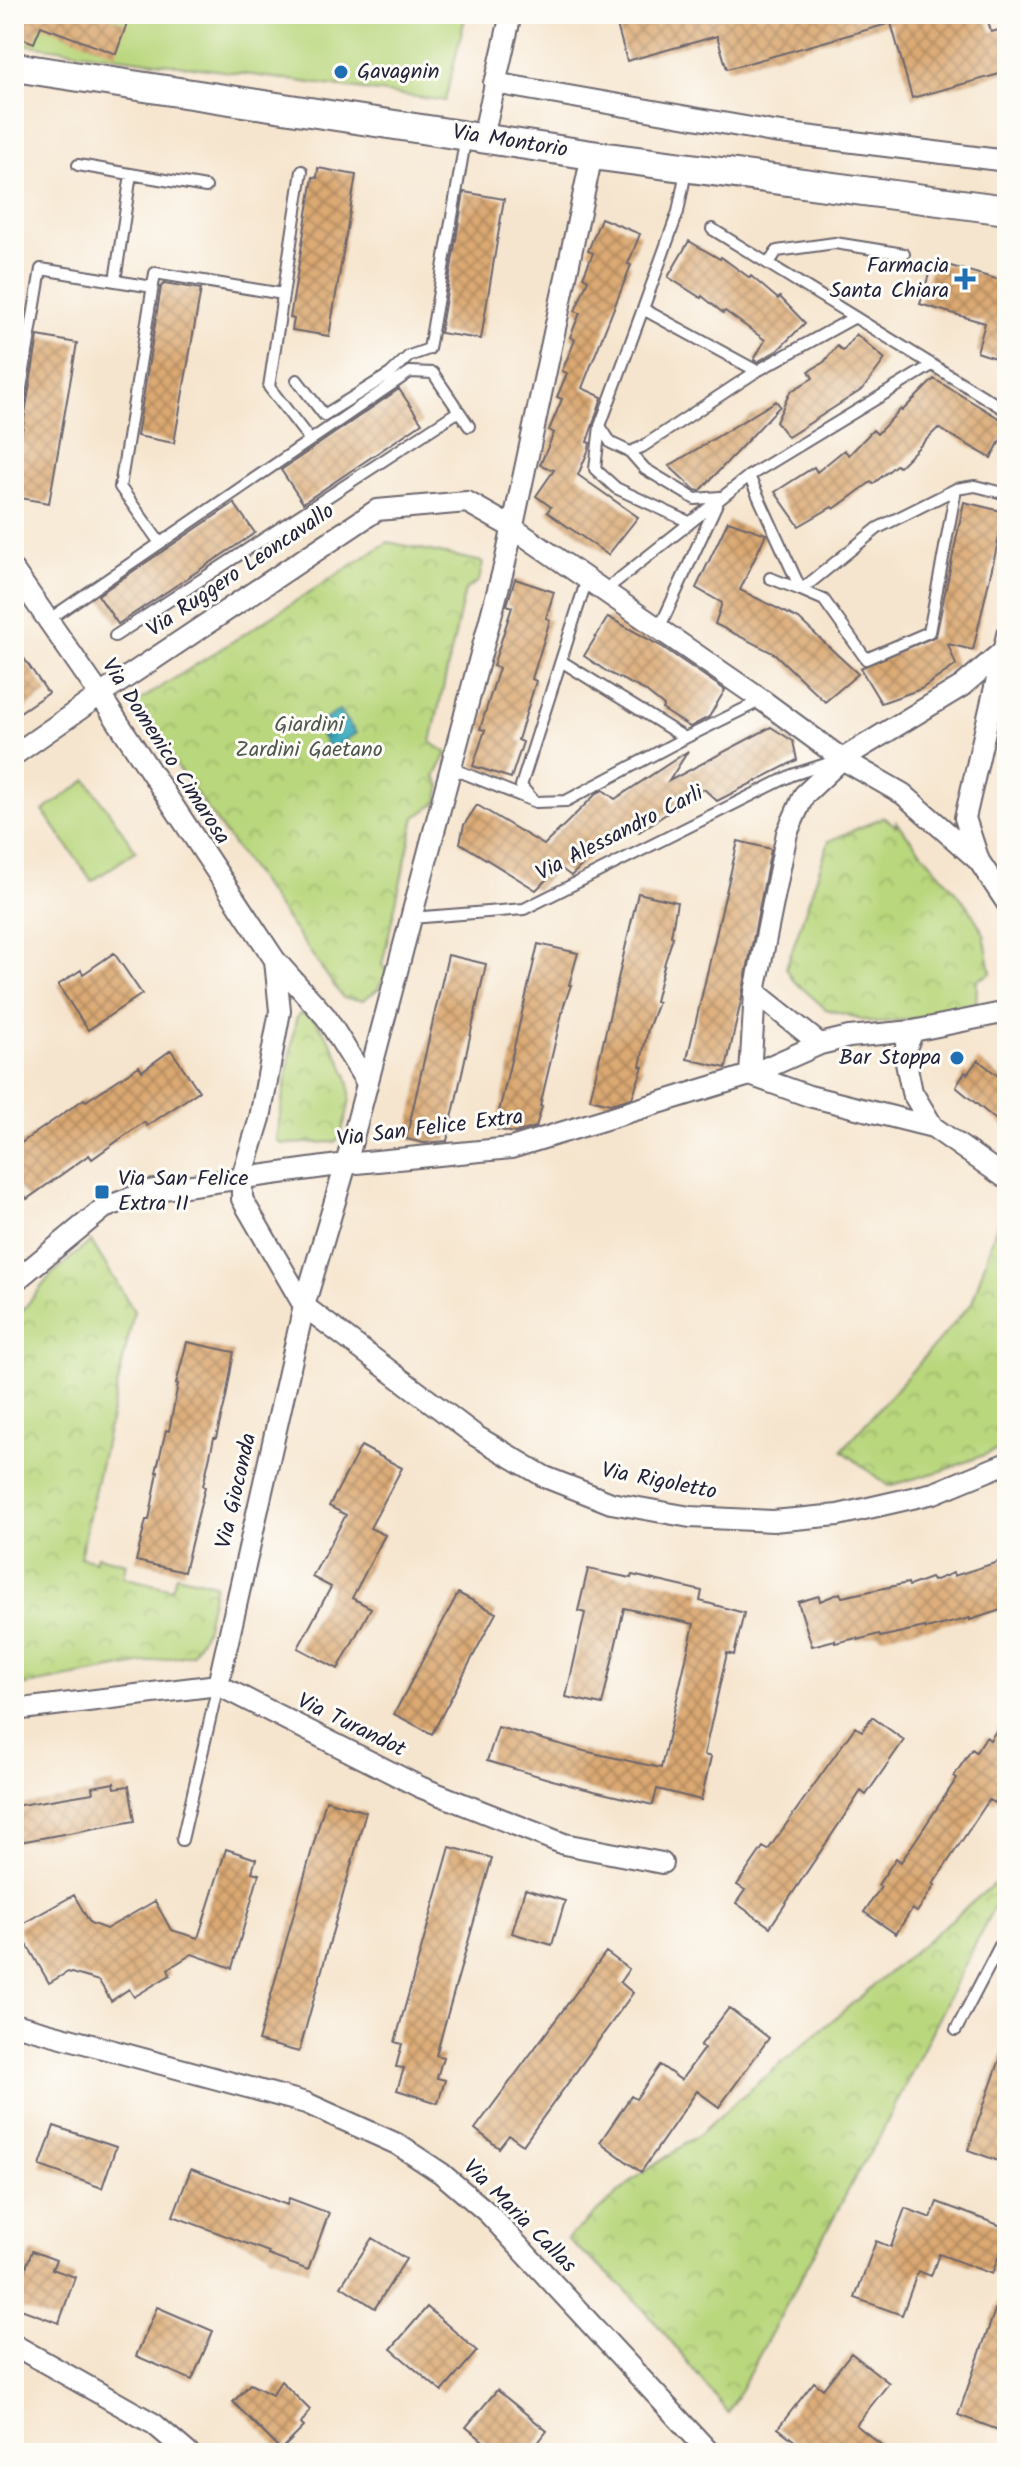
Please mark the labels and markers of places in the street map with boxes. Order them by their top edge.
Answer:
place label: Gavagnin [357,55,440,90]
marker: Gavagnin [332,63,350,81]
place label: Farmacia Santa Chiara [829,249,949,309]
marker: Farmacia Santa Chiara [956,270,974,288]
place label: Bar Stoppa [839,1041,941,1076]
marker: Bar Stoppa [948,1049,966,1067]
place label: Via San Felice Extra II [118,1162,248,1222]
marker: Via San Felice Extra II [93,1183,111,1201]

